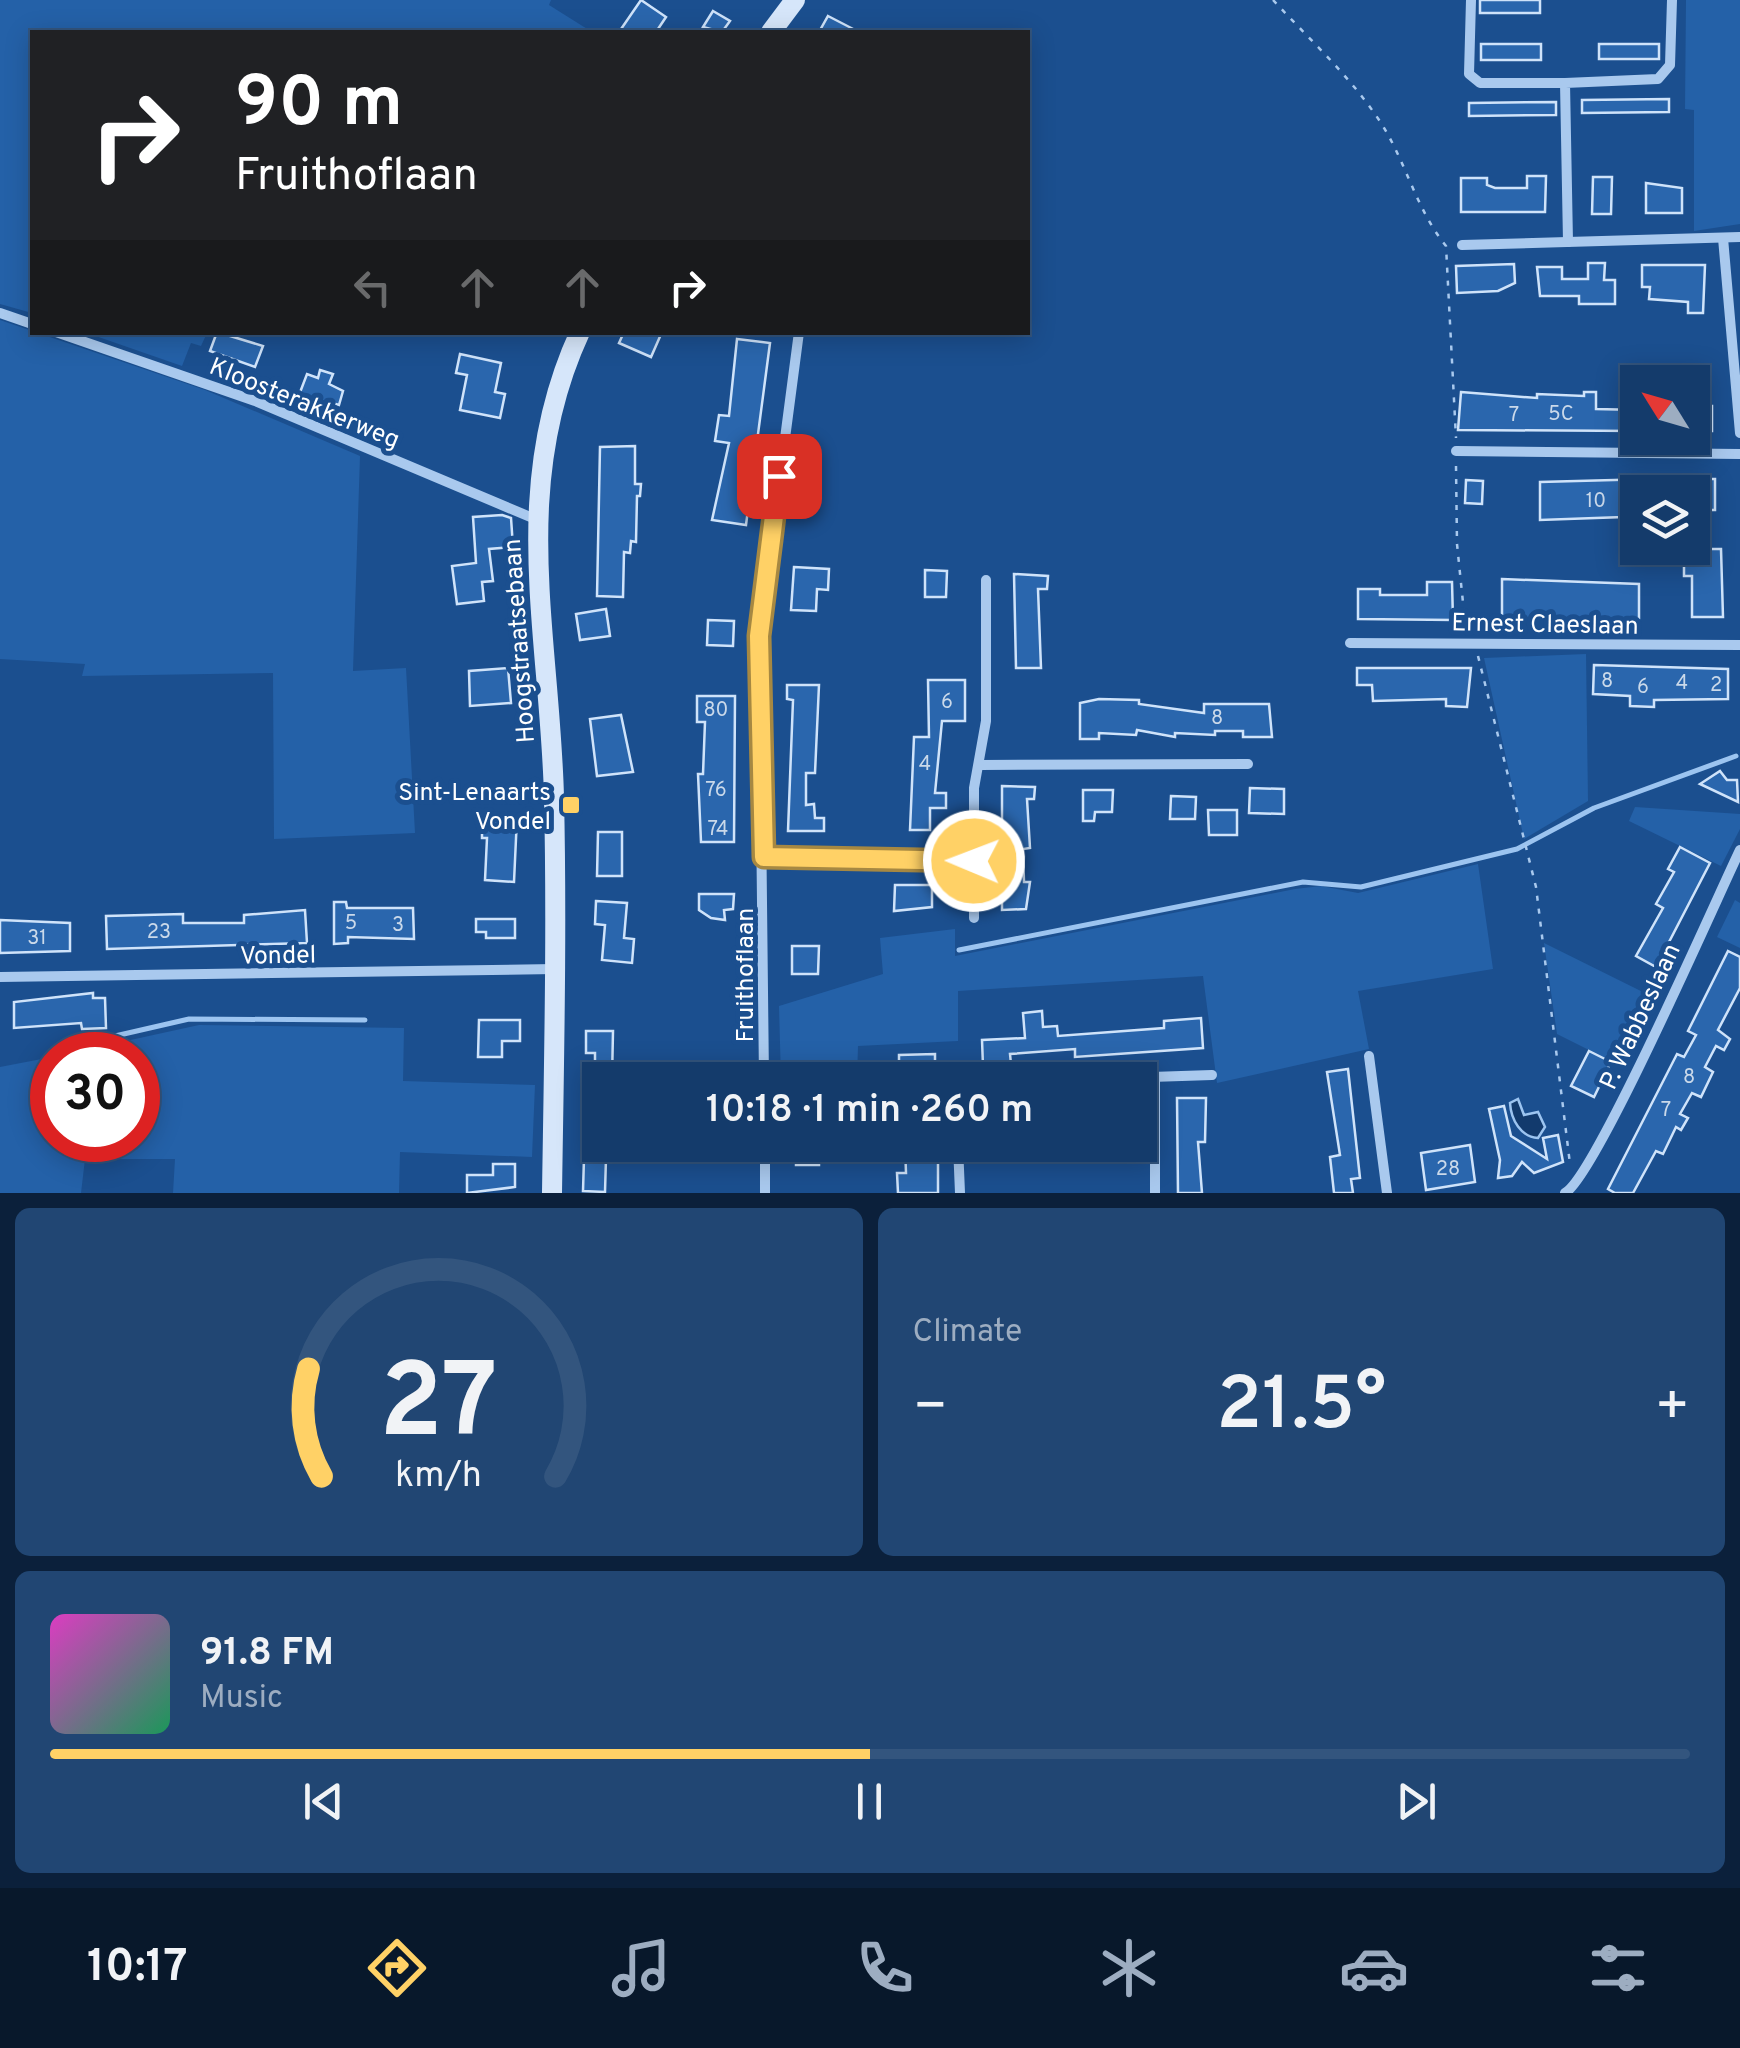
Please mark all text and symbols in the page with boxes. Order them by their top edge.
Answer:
text: 90 m [235,62,403,151]
icon: right [70,70,200,200]
text: Fruithoflaan [235,149,478,206]
icon: left [345,260,400,315]
icon: ahead [450,260,505,315]
icon: ahead [555,260,610,315]
icon: right [660,260,715,315]
street label: Kloosterakkerweg [204,352,404,458]
north arrow [1620,365,1710,455]
map controls [1620,365,1710,565]
house number: 5C [1548,402,1574,428]
house number: 7 [1509,403,1519,429]
pin [737,434,822,519]
icon: arrive [752,449,807,504]
button: layers [1620,475,1710,565]
house number: 10 [1586,489,1606,515]
street label: Hoogstraatsebaan [498,537,544,744]
street label: Ernest Claeslaan [1451,608,1639,644]
house number: 8 [1601,669,1613,695]
house number: 4 [1676,671,1688,697]
house number: 2 [1710,673,1722,699]
house number: 6 [1637,675,1649,701]
house number: 6 [941,690,953,716]
house number: 80 [704,698,728,724]
house number: 8 [1211,706,1223,732]
house number: 4 [919,752,931,778]
place label: Sint-Lenaarts Vondel [398,778,551,839]
house number: 76 [705,778,727,804]
marker: Sint-Lenaarts Vondel [560,794,582,816]
position arrow [922,809,1026,913]
house number: 74 [708,817,728,843]
street label: Fruithoflaan [731,908,763,1042]
house number: 5 [345,911,357,937]
house number: 3 [392,913,404,939]
house number: 23 [147,920,171,946]
house number: 31 [27,926,47,952]
street label: P. Wabbeslaan [1594,939,1690,1096]
street label: Vondel [240,940,316,974]
speed limit sign: 30 [30,1032,160,1162]
house number: 8 [1683,1065,1695,1091]
text: 10:18 · 1 min · 260 m [706,1087,1033,1136]
house number: 7 [1661,1098,1671,1124]
house number: 28 [1436,1157,1460,1183]
text: Climate [913,1313,1022,1353]
text: 27 [380,1342,498,1474]
text: 21.5° [1216,1361,1386,1456]
text: − [913,1374,948,1444]
text: + [1655,1374,1690,1444]
text: km/h [395,1454,482,1500]
text: 91.8 FM [200,1630,334,1679]
text: Music [200,1679,283,1719]
icon: previous [296,1774,351,1829]
icon: pause [842,1774,897,1829]
icon: next [1389,1774,1444,1829]
icon: directions [362,1933,432,2003]
icon: music [606,1933,676,2003]
icon: phone [850,1933,920,2003]
icon: climate [1094,1933,1164,2003]
icon: car [1339,1933,1409,2003]
icon: filters [1583,1933,1653,2003]
text: 10:17 [87,1940,188,1997]

